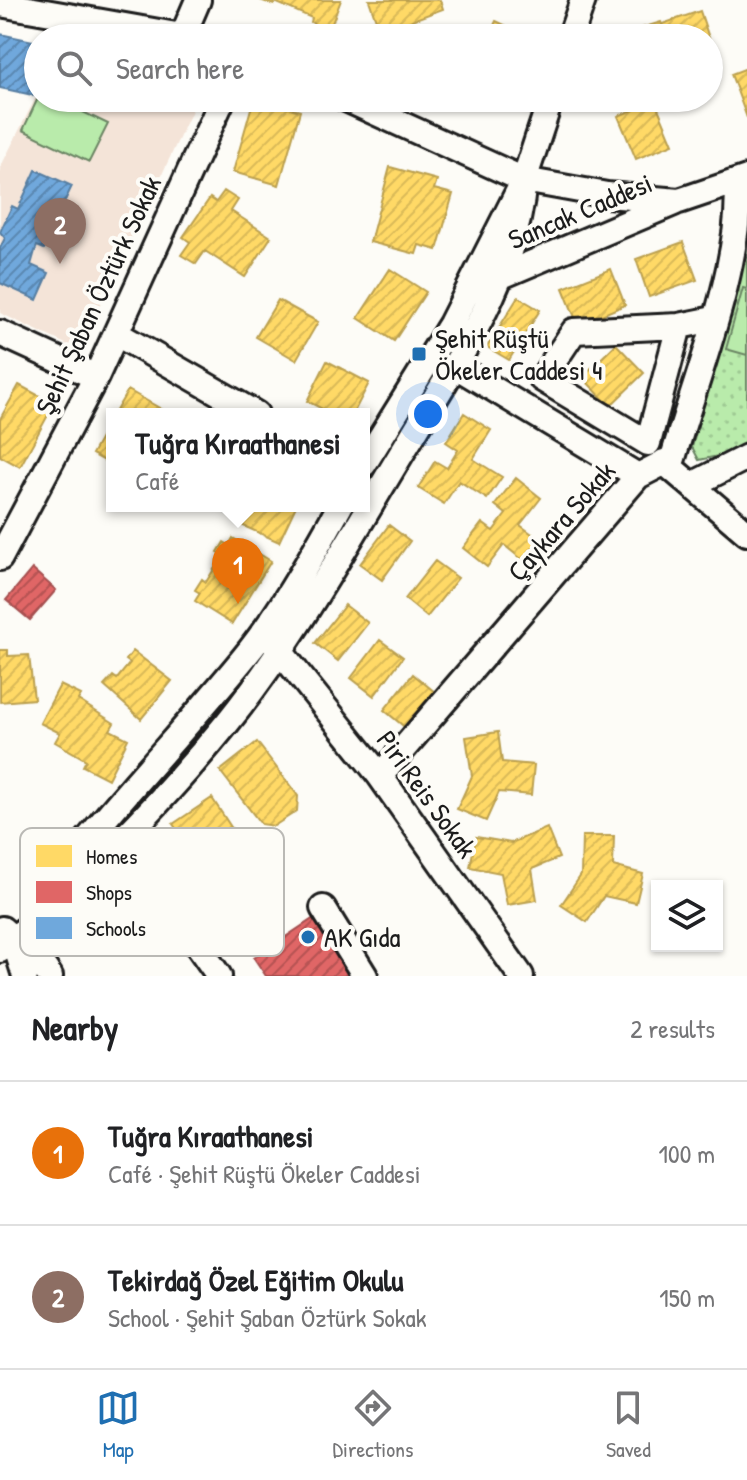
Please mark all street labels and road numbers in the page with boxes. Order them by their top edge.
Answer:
street label: Sancak Caddesi [502,164,658,258]
street label: Şehit Şaban Öztürk Sokak [26,169,170,420]
street label: Çaykara Sokak [498,453,624,589]
street label: Piri Reis Sokak [368,723,486,866]

